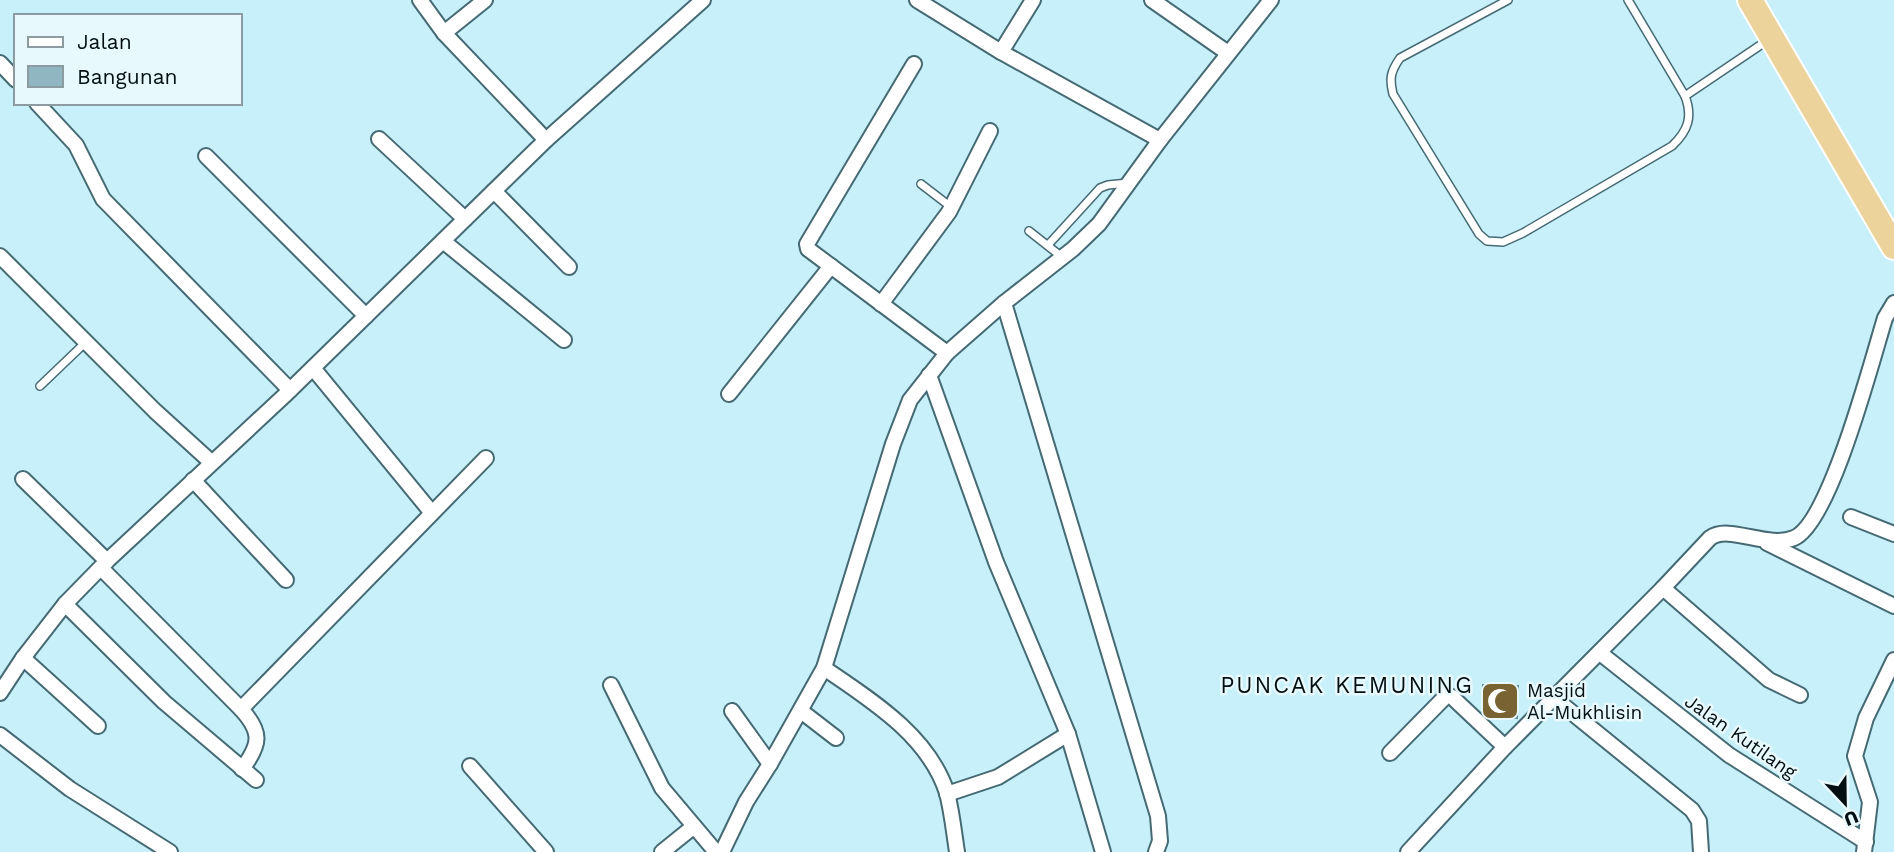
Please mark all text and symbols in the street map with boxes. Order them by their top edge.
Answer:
legend [14,14,242,105]
text: Jalan [77,29,132,54]
text: Bangunan [77,64,178,89]
district label: PUNCAK KEMUNING [1220,672,1474,699]
place label: Masjid Al-Mukhlisin [1527,679,1642,724]
mosque icon: Masjid Al-Mukhlisin [1479,680,1521,722]
street label: Jalan Kutilang [1680,689,1802,784]
north arrow [1810,768,1880,838]
text: U [1841,805,1862,831]

